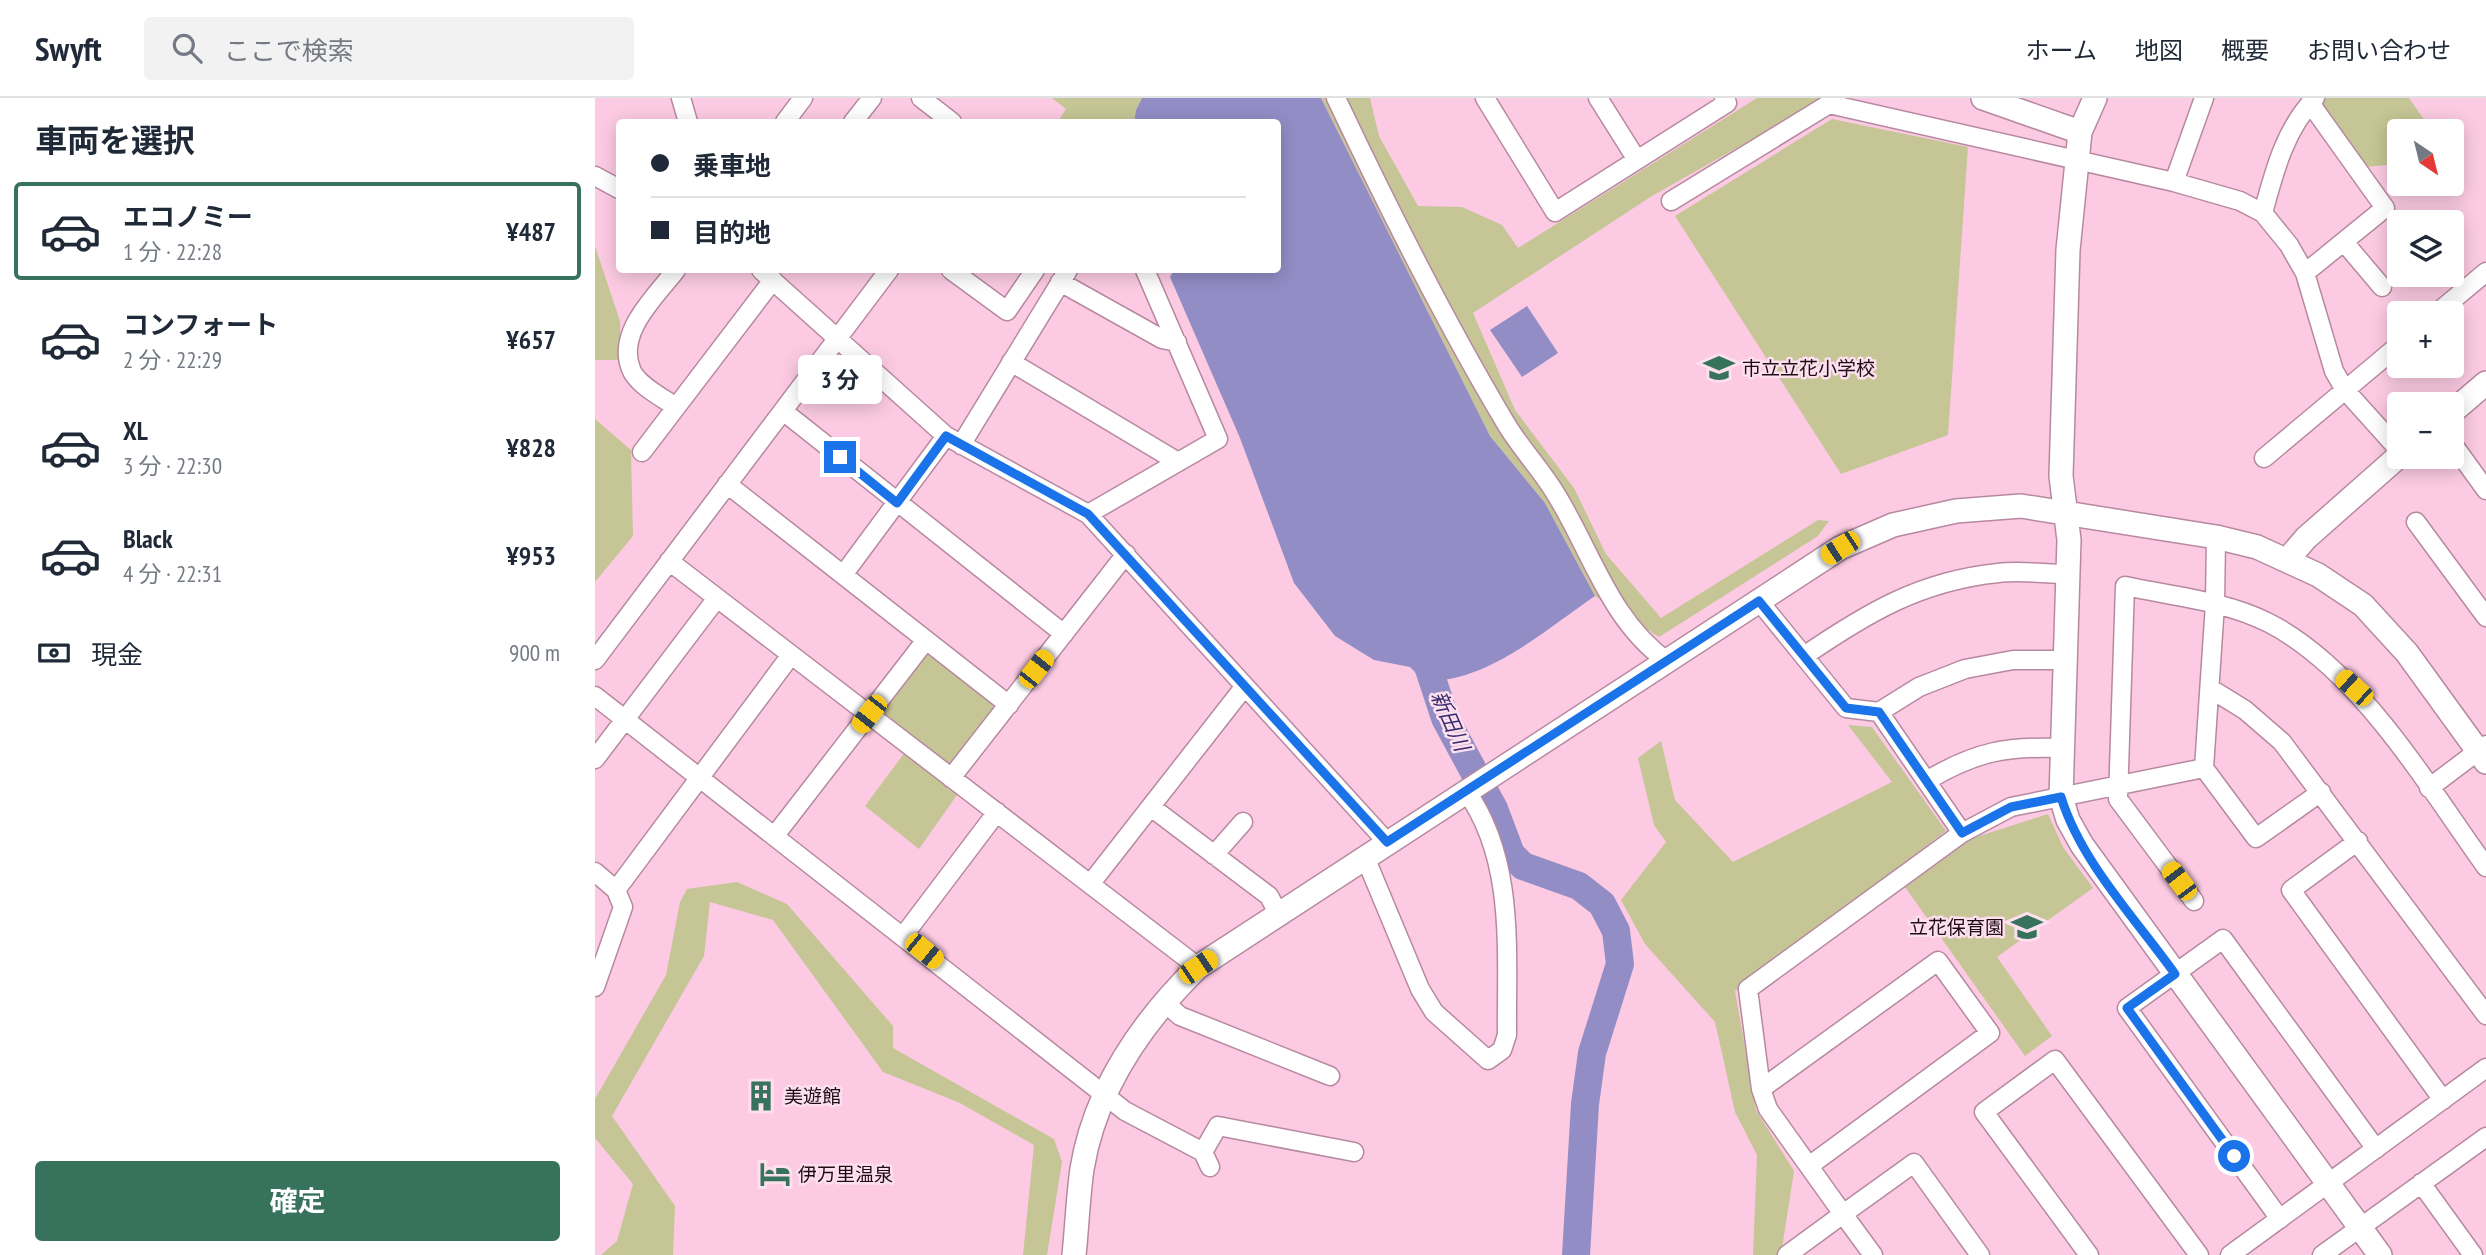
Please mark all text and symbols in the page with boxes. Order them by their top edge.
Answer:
search box [144,17,634,80]
text: Swyft [35,27,102,70]
icon: search [168,29,206,67]
text: ここで検索 [224,34,354,67]
text: ホーム [2026,35,2097,66]
text: 地図 [2135,35,2183,66]
text: 概要 [2221,35,2269,66]
text: お問い合わせ [2307,35,2451,66]
text: 車両を選択 [35,119,195,161]
north arrow [2387,119,2464,196]
map controls [2387,119,2464,469]
text: 乗車地 [693,149,771,182]
icon: car [39,200,102,263]
text: エコノミー [123,200,253,233]
button: layers [2387,210,2464,287]
text: ¥487 [506,215,556,248]
text: 目的地 [693,216,771,249]
text: 1 分 · 22:28 [123,237,222,266]
button: + [2387,301,2464,378]
icon: car [39,308,102,371]
text: コンフォート [123,308,278,341]
text: ¥657 [506,323,556,356]
text: 2 分 · 22:29 [123,345,222,374]
school or university icon: 市立立花小学校 [1702,351,1736,385]
callout: 3 分 [798,356,882,404]
place label: 市立立花小学校 [1742,356,1875,380]
text: 3 分 [821,365,859,394]
button: − [2387,392,2464,469]
text: XL [123,414,148,447]
icon: car [39,416,102,479]
text: ¥828 [506,431,556,464]
route end [824,441,856,473]
text: 3 分 · 22:30 [123,451,222,480]
text: Black [123,522,173,555]
icon: car [39,524,102,587]
car [1817,528,1864,568]
text: ¥953 [506,539,556,572]
text: 4 分 · 22:31 [123,559,222,588]
icon: cash [35,634,73,672]
text: 現金 [91,638,143,671]
text: 900 m [509,638,560,667]
car [1015,646,1058,692]
car [2332,666,2377,710]
water label: 新田川 [1425,687,1476,757]
car [848,691,891,737]
car [2158,858,2201,904]
school or university icon: 立花保育園 [2010,910,2044,944]
place label: 立花保育園 [1909,915,2004,939]
car [902,930,947,972]
car [1175,947,1222,987]
building icon: 美遊館 [744,1079,778,1113]
place label: 美遊館 [784,1084,841,1108]
route start [2218,1140,2250,1172]
hotel icon: 伊万里温泉 [758,1157,792,1191]
button: 確定 [35,1161,560,1241]
place label: 伊万里温泉 [798,1162,893,1186]

